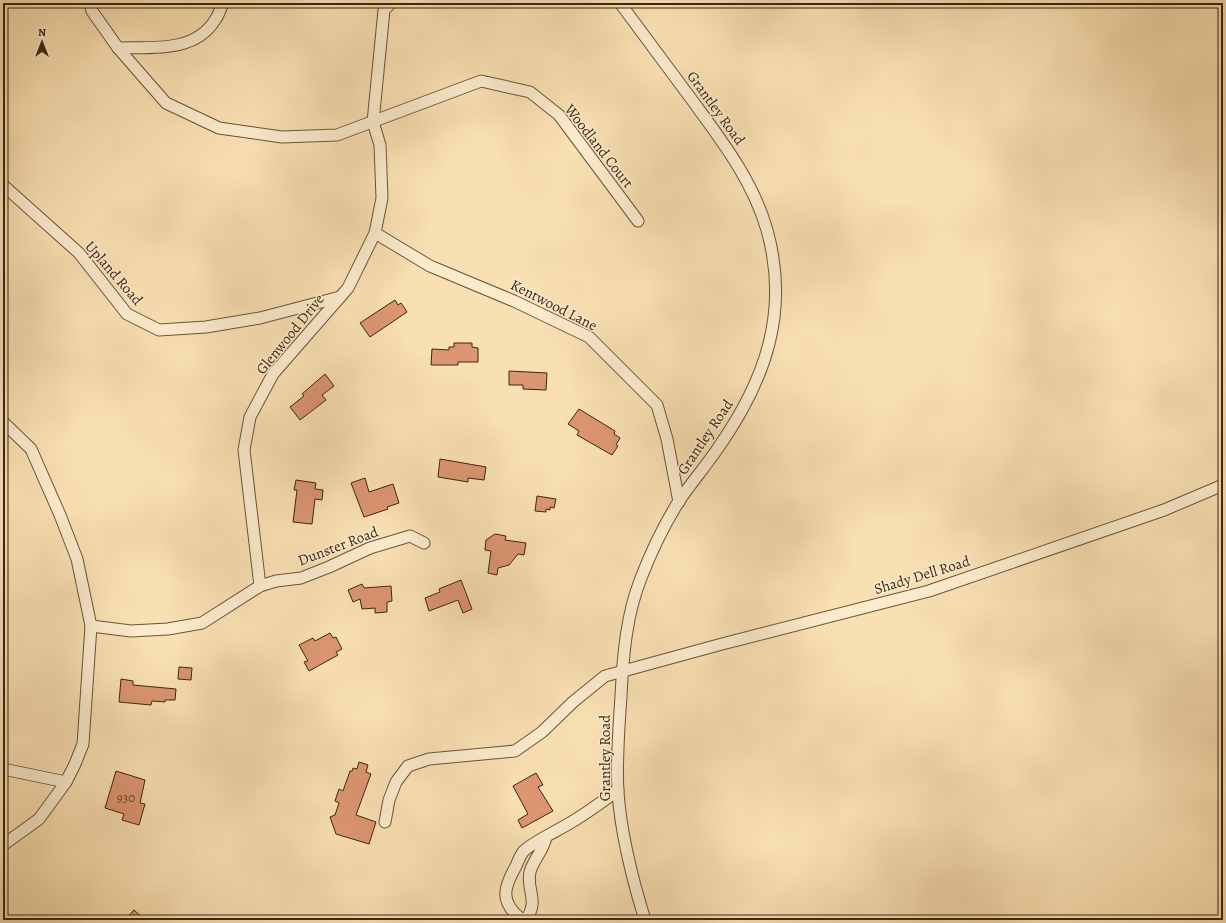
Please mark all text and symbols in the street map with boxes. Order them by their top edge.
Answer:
north arrow [22,22,62,62]
text: N [38,25,46,40]
street label: Grantley Road [682,67,750,150]
street label: Woodland Court [559,99,638,192]
street label: Upland Road [81,237,148,310]
street label: Kentwood Lane [507,275,601,336]
street label: Glenwood Drive [251,289,329,378]
street label: Grantley Road [672,395,738,479]
street label: Dunster Road [295,521,382,570]
street label: Shady Dell Road [872,551,973,599]
street label: Grantley Road [595,714,615,801]
house number: 930 [117,789,135,806]

